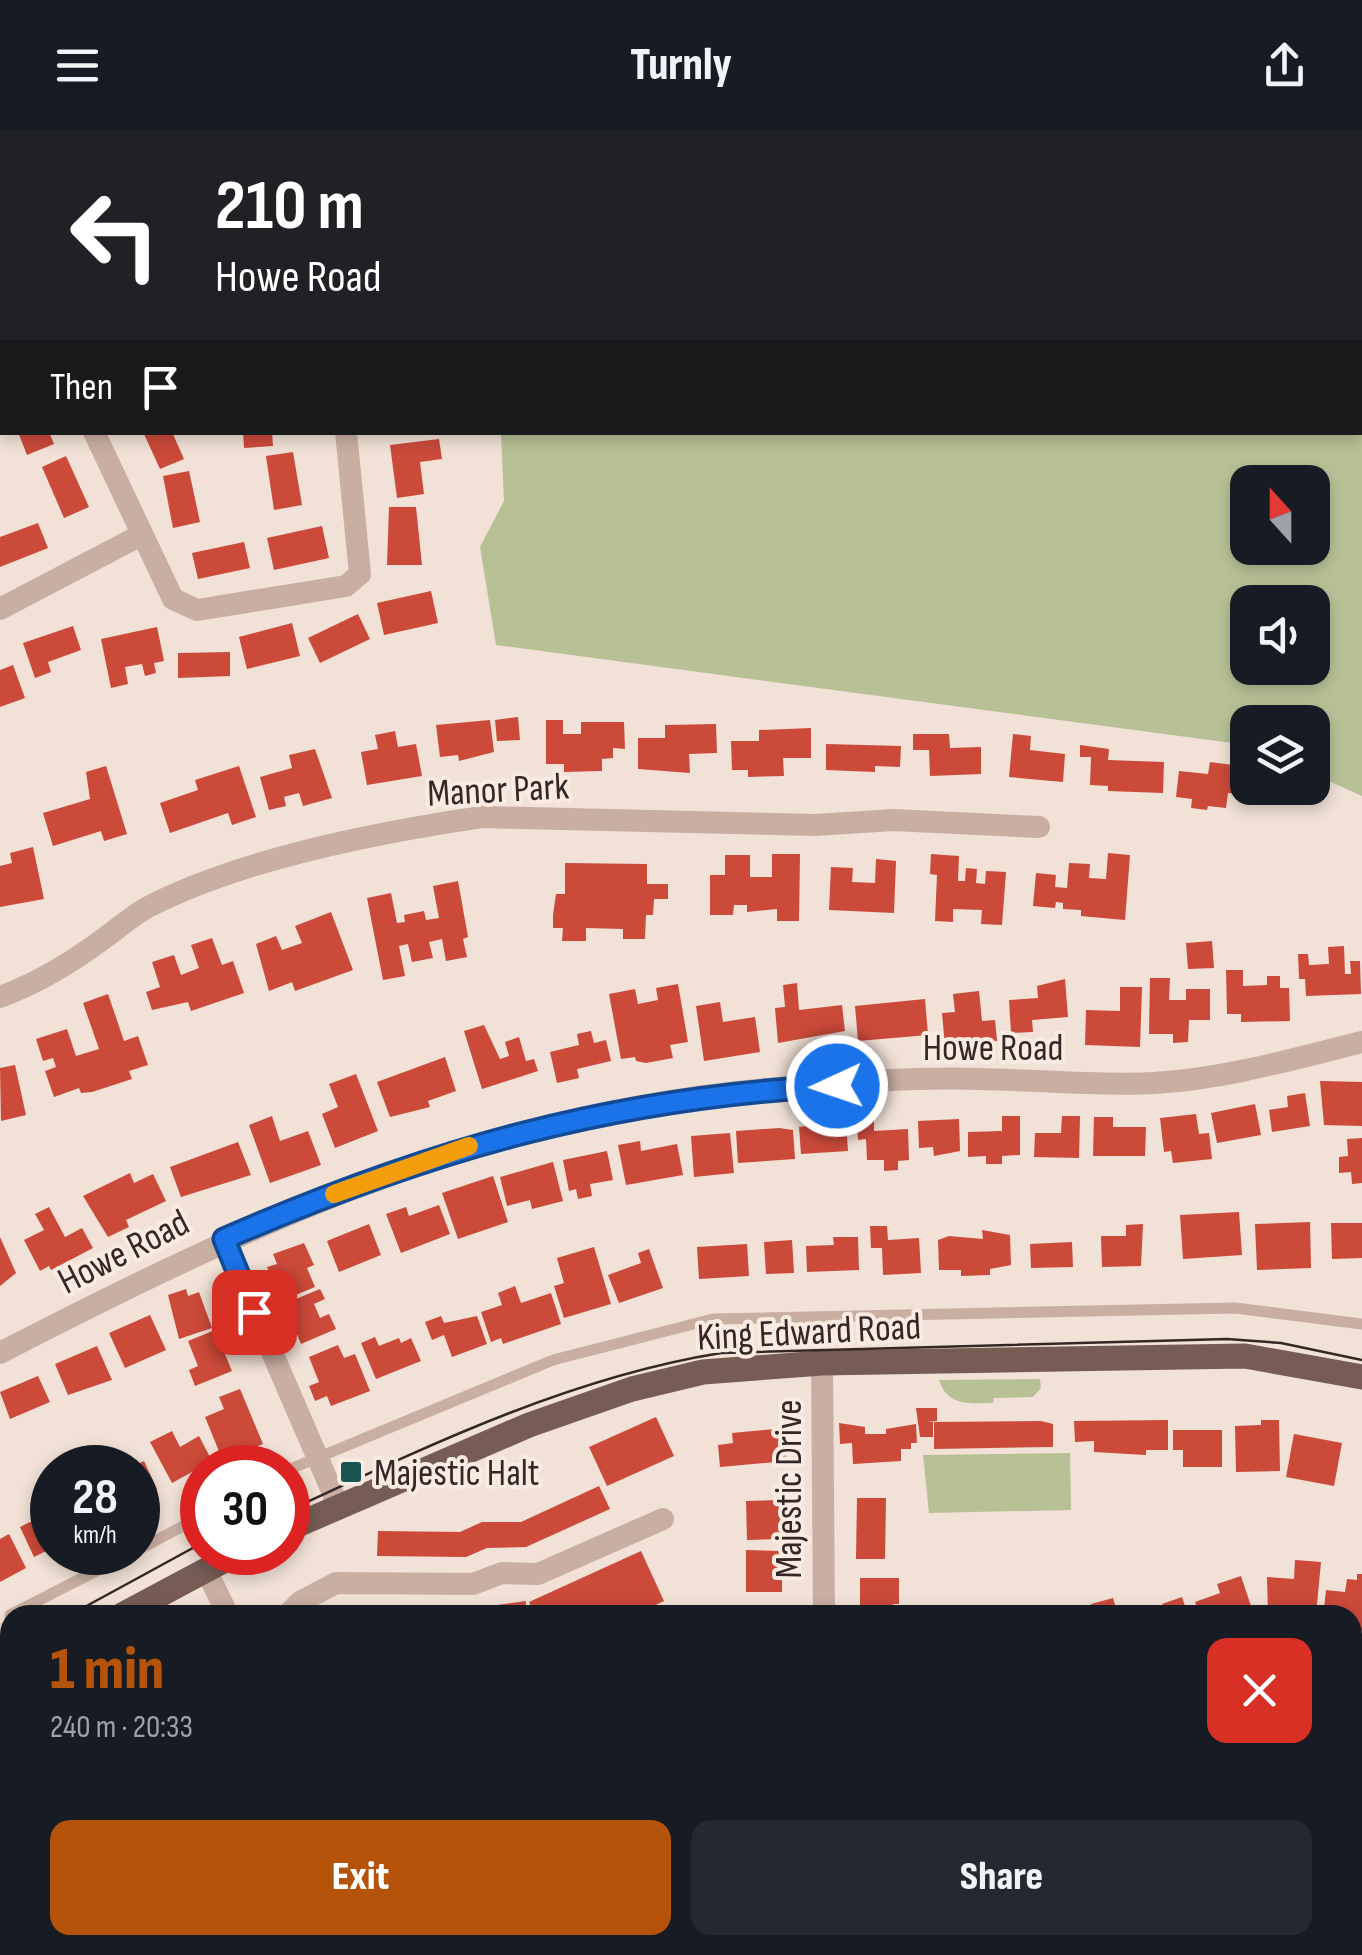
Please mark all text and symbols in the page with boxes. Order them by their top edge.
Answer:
icon: menu [50,38,105,93]
text: Turnly [630,38,732,93]
icon: share [1257,38,1312,93]
text: 210 m [215,165,364,249]
icon: left [50,170,180,300]
text: Howe Road [215,250,382,305]
icon: arrive [133,360,188,415]
text: Then [50,365,113,410]
north arrow [1230,465,1330,565]
map controls [1230,465,1330,805]
button: sound [1230,585,1330,685]
button: layers [1230,705,1330,805]
street label: Manor Park [426,764,571,817]
street label: Howe Road [923,1026,1063,1071]
position arrow [785,1034,889,1138]
street label: Howe Road [51,1200,197,1304]
pin [212,1270,297,1355]
icon: arrive [227,1285,282,1340]
street label: King Edward Road [696,1304,922,1361]
street label: Majestic Drive [767,1399,812,1579]
speed limit sign: 30 [180,1445,310,1575]
place label: Majestic Halt [374,1451,539,1496]
marker: Majestic Halt [338,1459,364,1485]
text: 28 [72,1468,118,1528]
text: km/h [73,1520,117,1551]
text: 1 min [50,1634,164,1706]
button: close [1207,1638,1312,1743]
text: 240 m · 20:33 [50,1708,193,1747]
button: Exit [50,1820,671,1935]
button: Share [691,1820,1312,1935]

